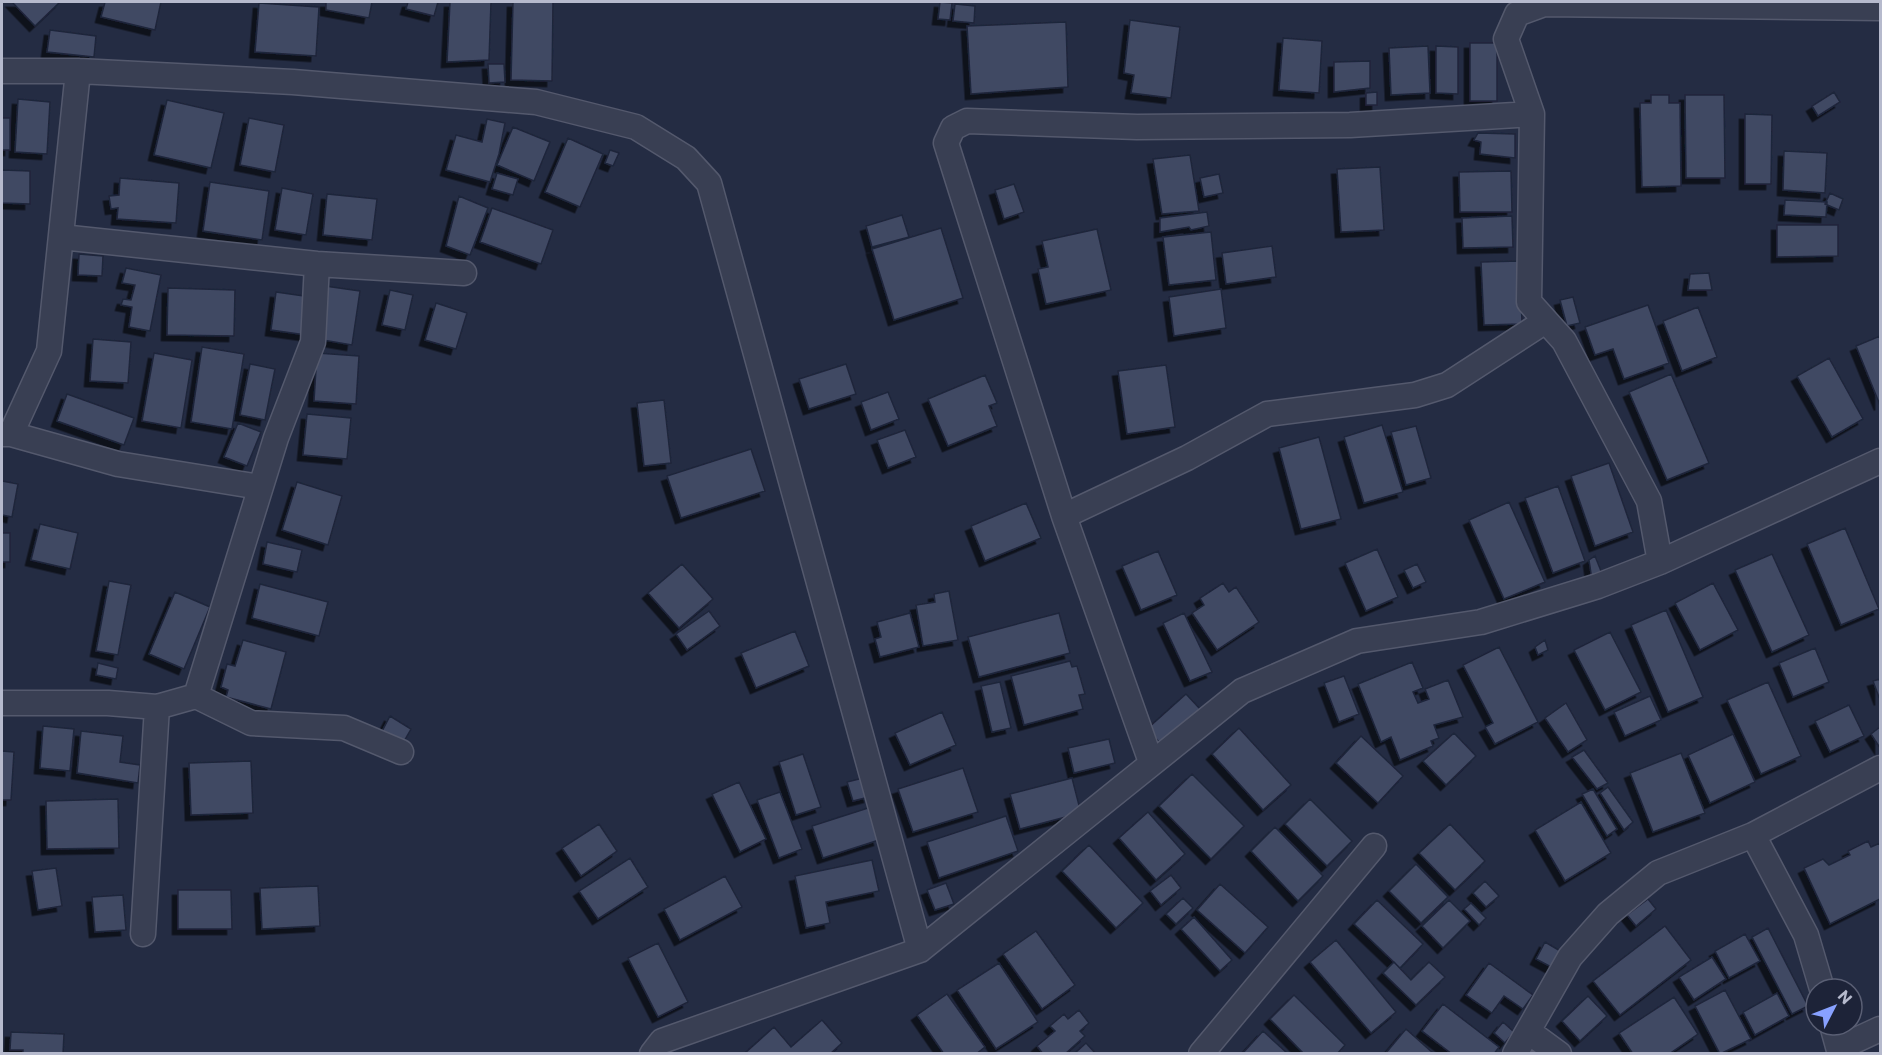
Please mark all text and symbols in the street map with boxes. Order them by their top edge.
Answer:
north arrow [1804,977,1864,1037]
text: N [1834,986,1857,1007]

